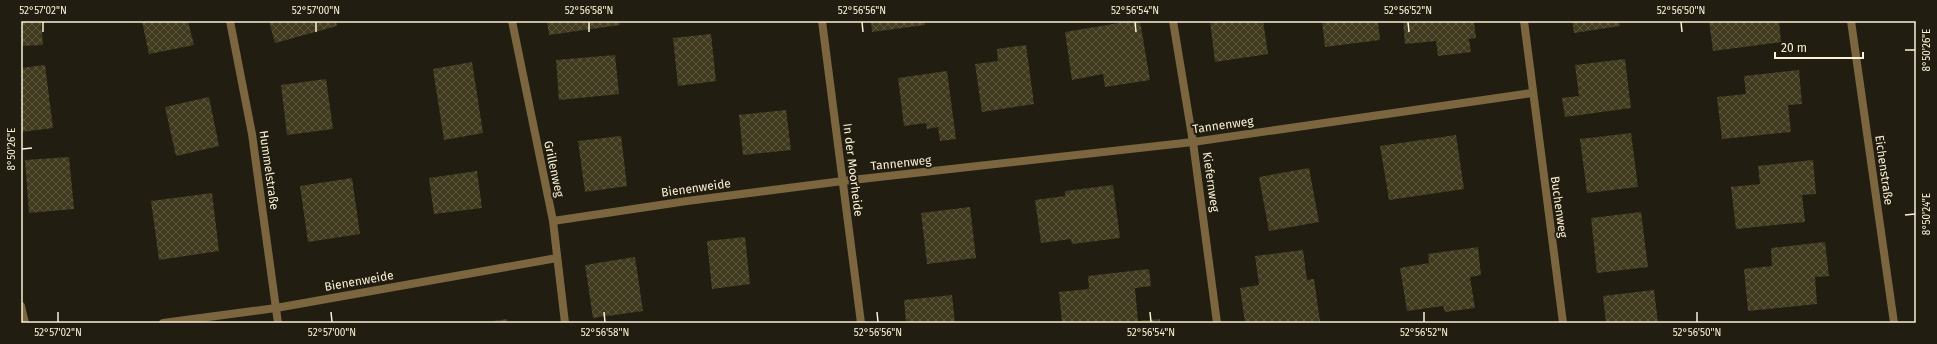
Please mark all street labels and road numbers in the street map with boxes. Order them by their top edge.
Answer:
street label: Tannenweg [1192,114,1255,136]
street label: In der Moorheide [840,123,866,217]
street label: Hummelstraße [256,129,282,211]
street label: Eichenstraße [1872,134,1896,206]
street label: Grillenweg [541,139,567,199]
street label: Kiefernweg [1200,151,1222,214]
street label: Tannenweg [870,153,933,173]
street label: Buchenweg [1548,175,1570,239]
street label: Bienenweide [660,176,732,200]
street label: Bienenweide [323,268,395,294]

